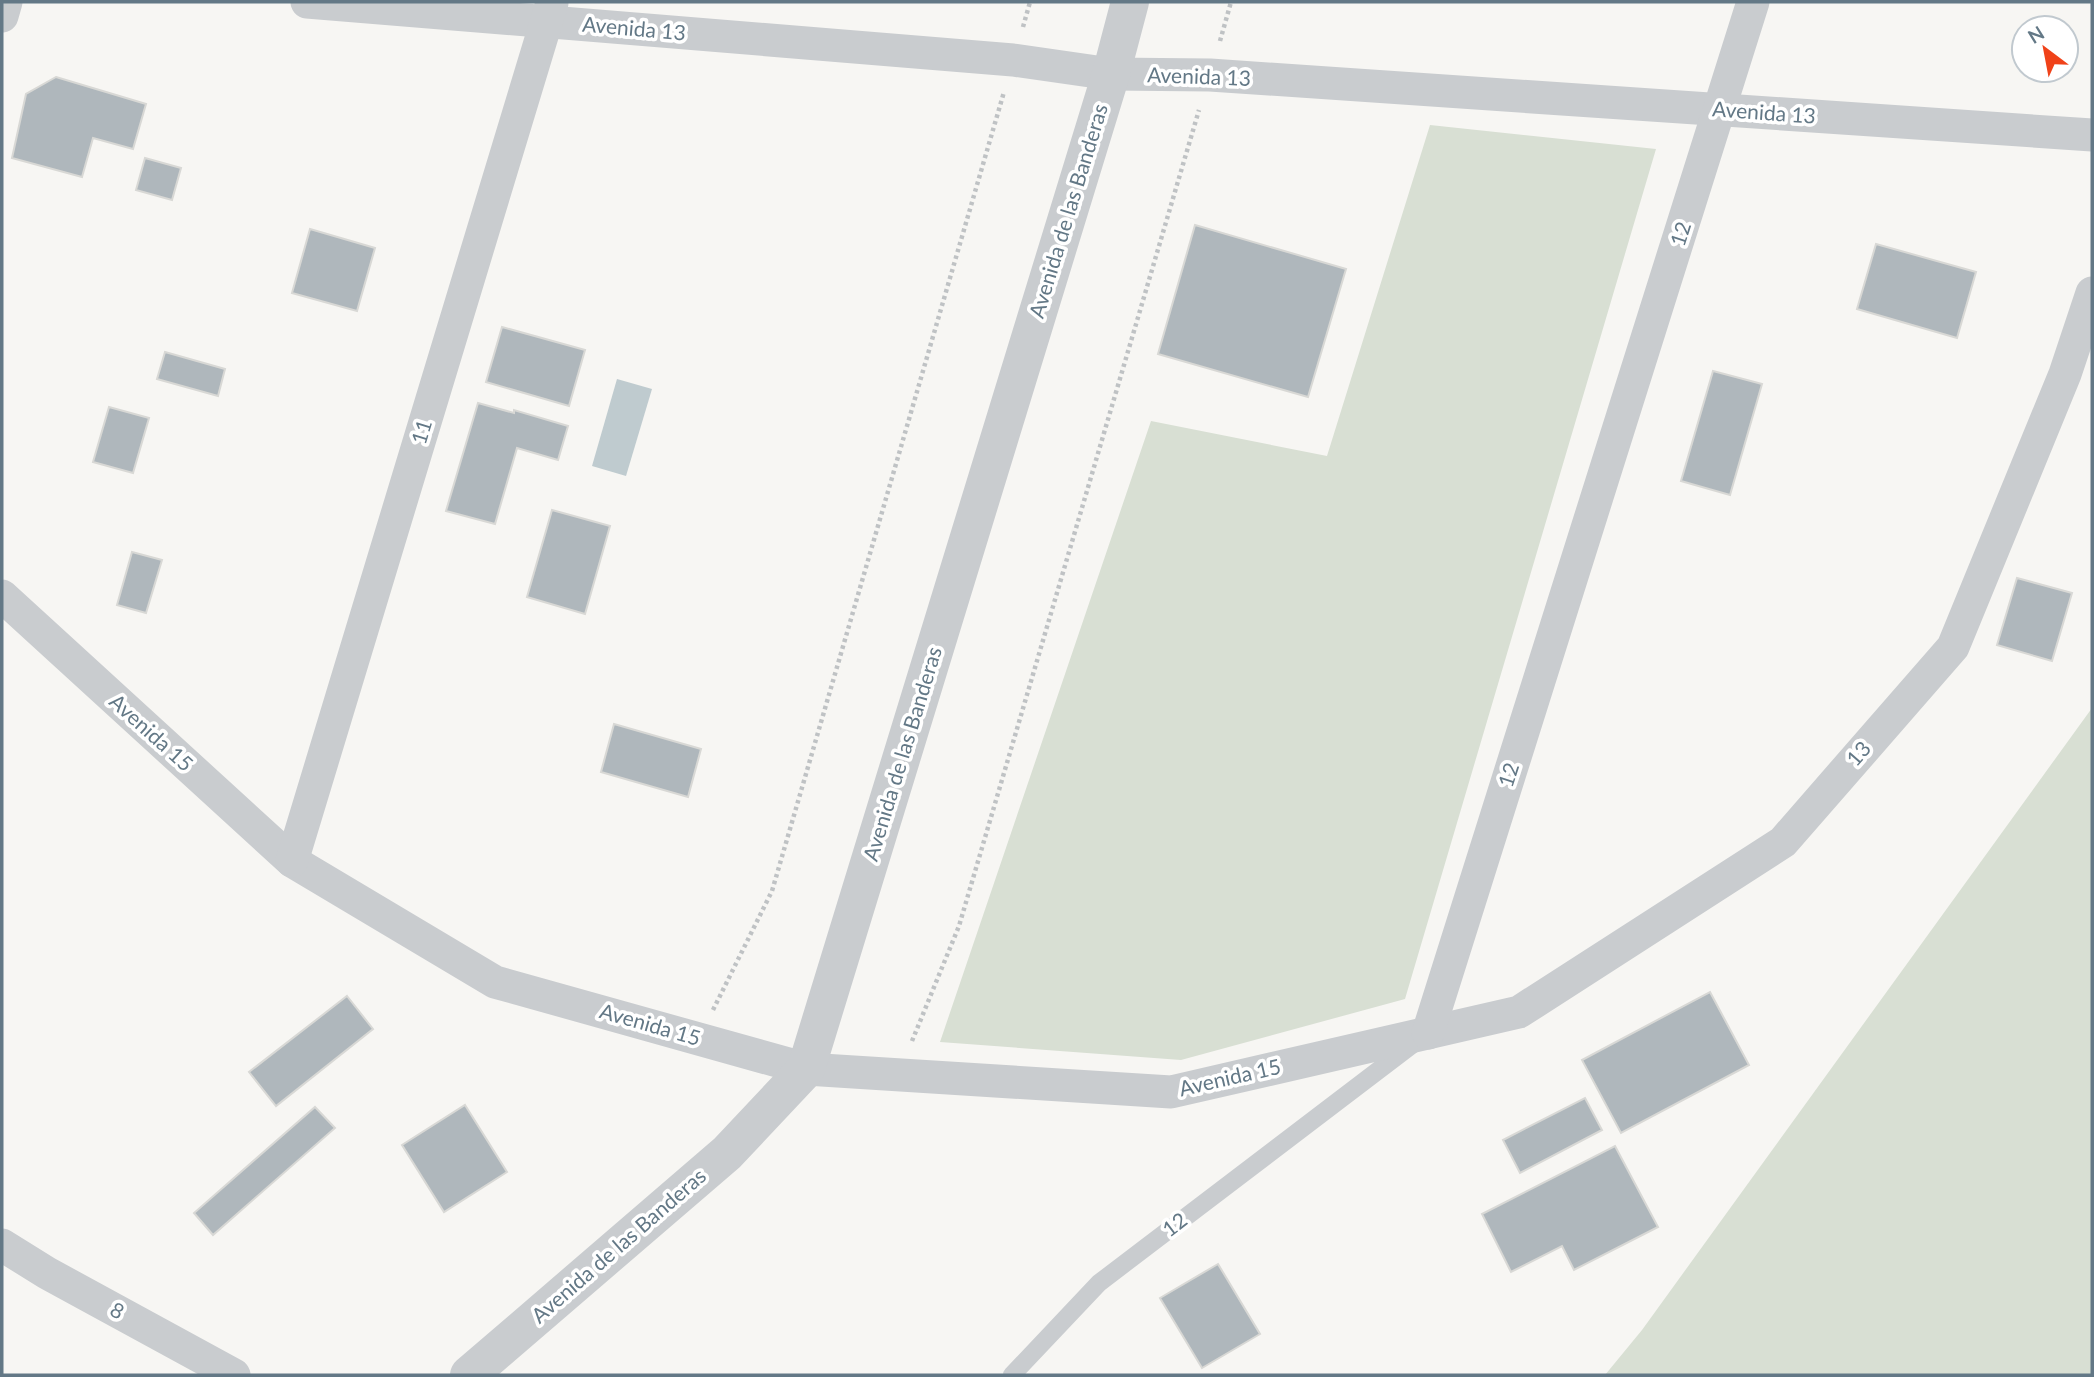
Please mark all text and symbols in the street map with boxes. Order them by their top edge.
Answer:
street label: Avenida 13 [581,11,687,44]
north arrow [2010,14,2080,84]
text: N [2023,21,2048,48]
street label: Avenida 13 [1147,61,1251,90]
street label: Avenida 13 [1712,95,1817,128]
street label: Avenida de las Banderas [1023,100,1112,321]
street label: 12 [1664,218,1695,249]
street label: 11 [405,416,436,447]
street label: Avenida de las Banderas [857,643,946,864]
street label: Avenida 15 [105,688,199,776]
street label: 13 [1840,736,1875,770]
street label: 12 [1492,759,1523,790]
street label: Avenida 15 [597,997,704,1050]
street label: Avenida 15 [1176,1053,1283,1100]
street label: Avenida de las Banderas [526,1162,710,1327]
street label: 12 [1157,1206,1191,1241]
street label: 8 [106,1296,129,1324]

